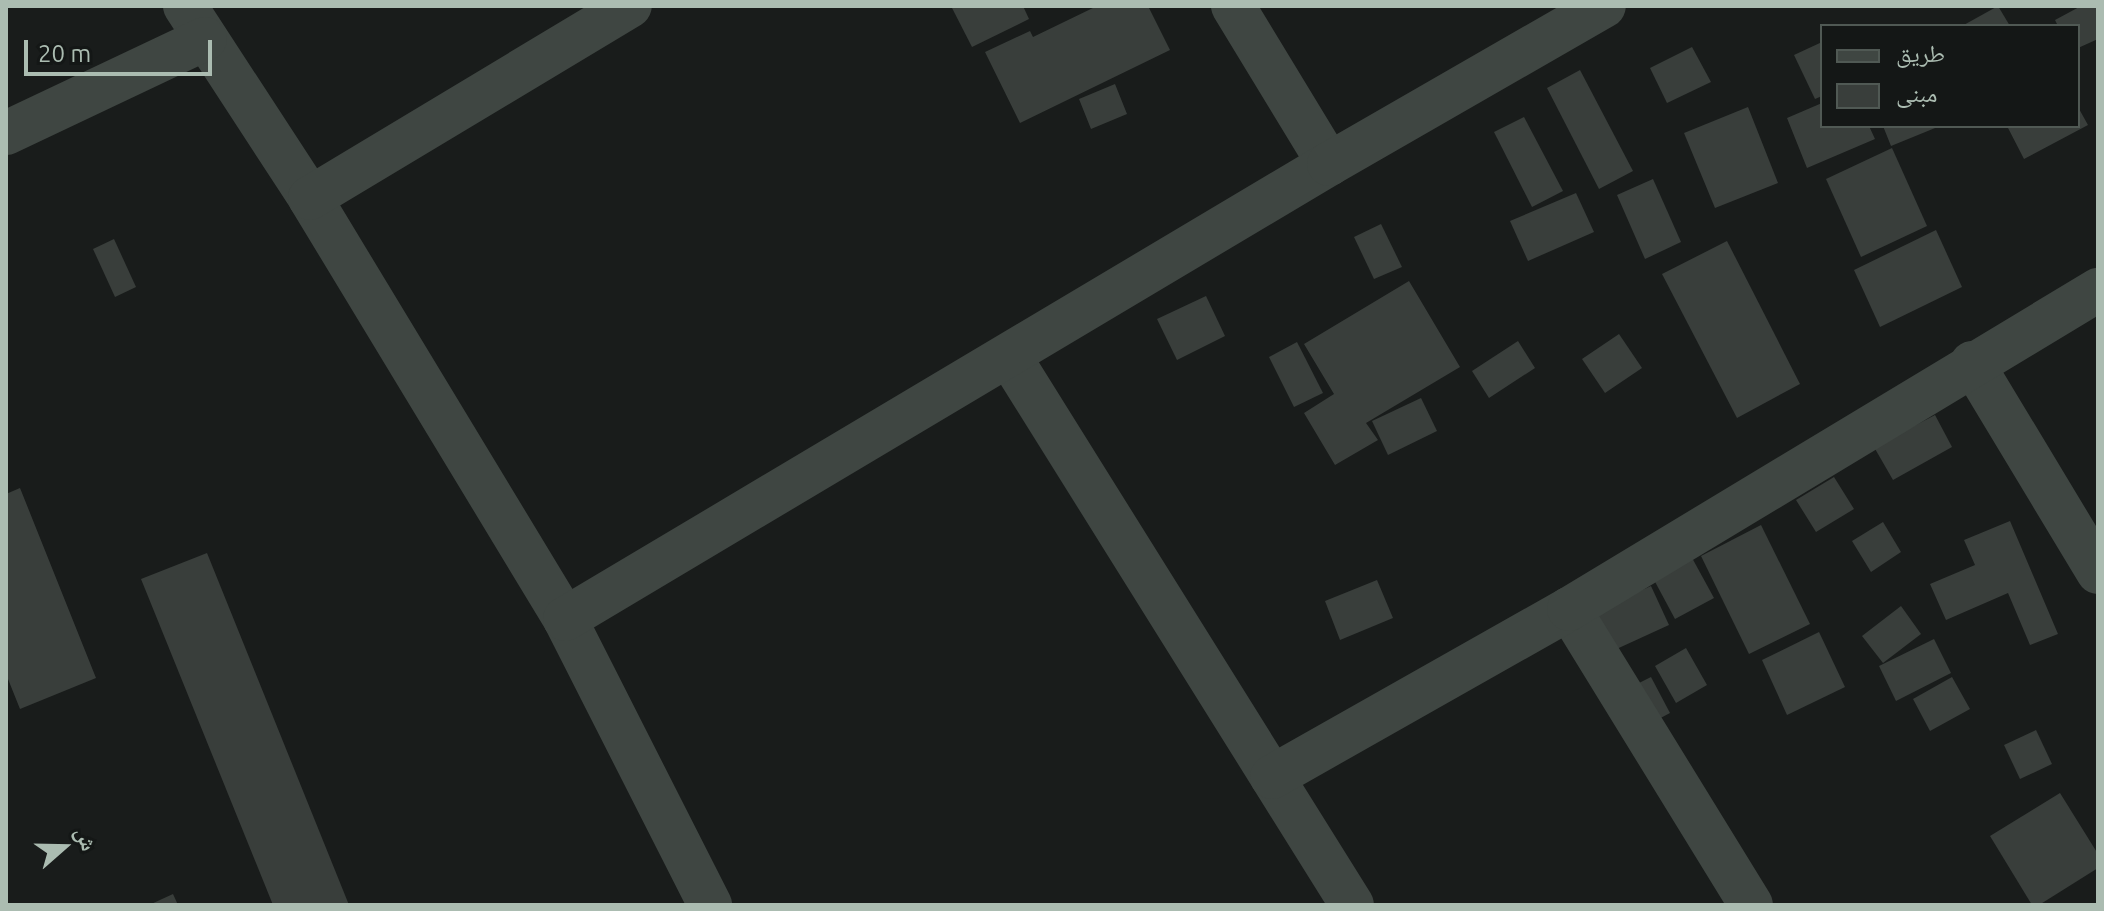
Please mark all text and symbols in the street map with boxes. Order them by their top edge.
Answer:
scale bar [28,24,216,74]
legend [1820,24,2080,128]
text: 20 m [38,40,91,67]
text: طريق [1896,40,1945,67]
text: مبنى [1896,80,1937,107]
north arrow [24,807,104,887]
text: ش [71,823,103,854]

